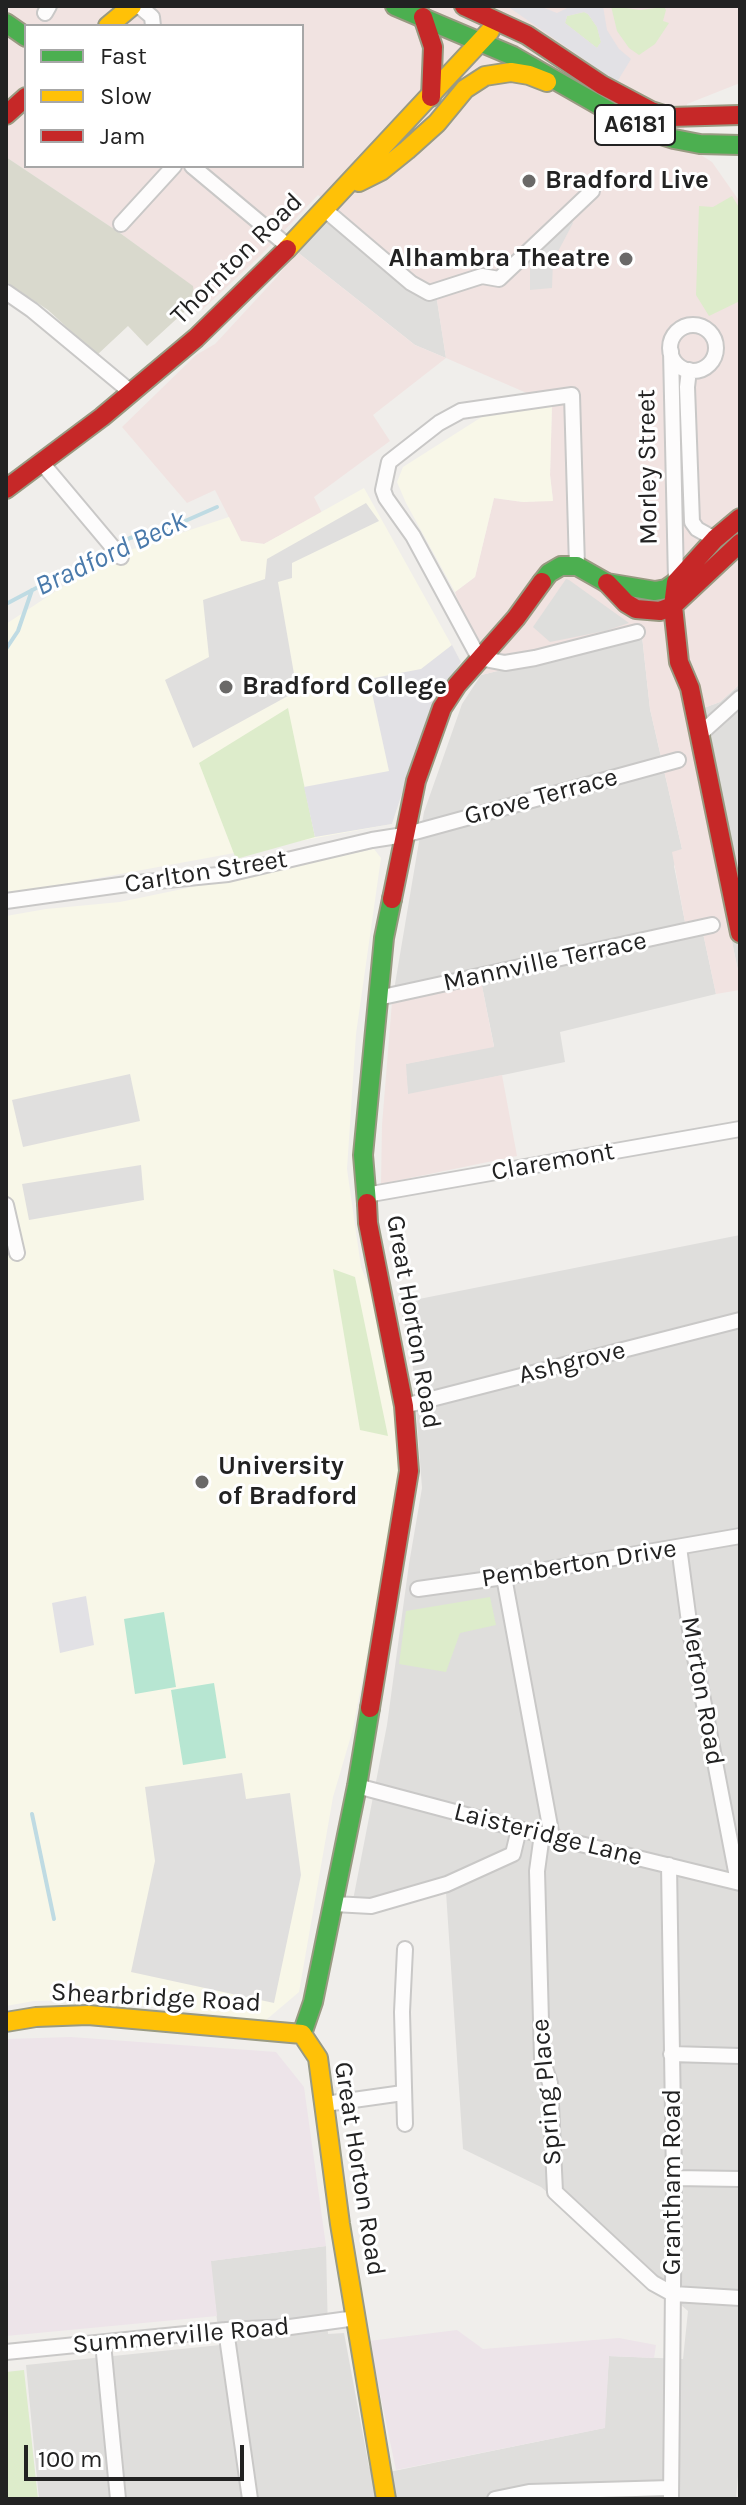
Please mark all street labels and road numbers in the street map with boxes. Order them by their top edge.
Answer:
road number: A6181 [595,105,675,145]
street label: Thornton Road [165,187,309,331]
street label: Morley Street [631,389,665,545]
street label: Grove Terrace [461,762,621,832]
street label: Carlton Street [122,844,290,900]
street label: Mannville Terrace [441,925,649,999]
street label: Claremont [489,1136,617,1188]
street label: Great Horton Road [379,1213,447,1431]
street label: Ashgrove [515,1335,629,1391]
street label: Pemberton Drive [479,1533,679,1595]
street label: Merton Road [674,1614,730,1768]
street label: Laisteridge Lane [450,1796,646,1874]
street label: Shearbridge Road [50,1977,262,2019]
street label: Spring Place [525,2017,569,2167]
street label: Great Horton Road [327,2060,391,2278]
street label: Grantham Road [657,2089,689,2275]
street label: Summerville Road [71,2311,291,2361]

